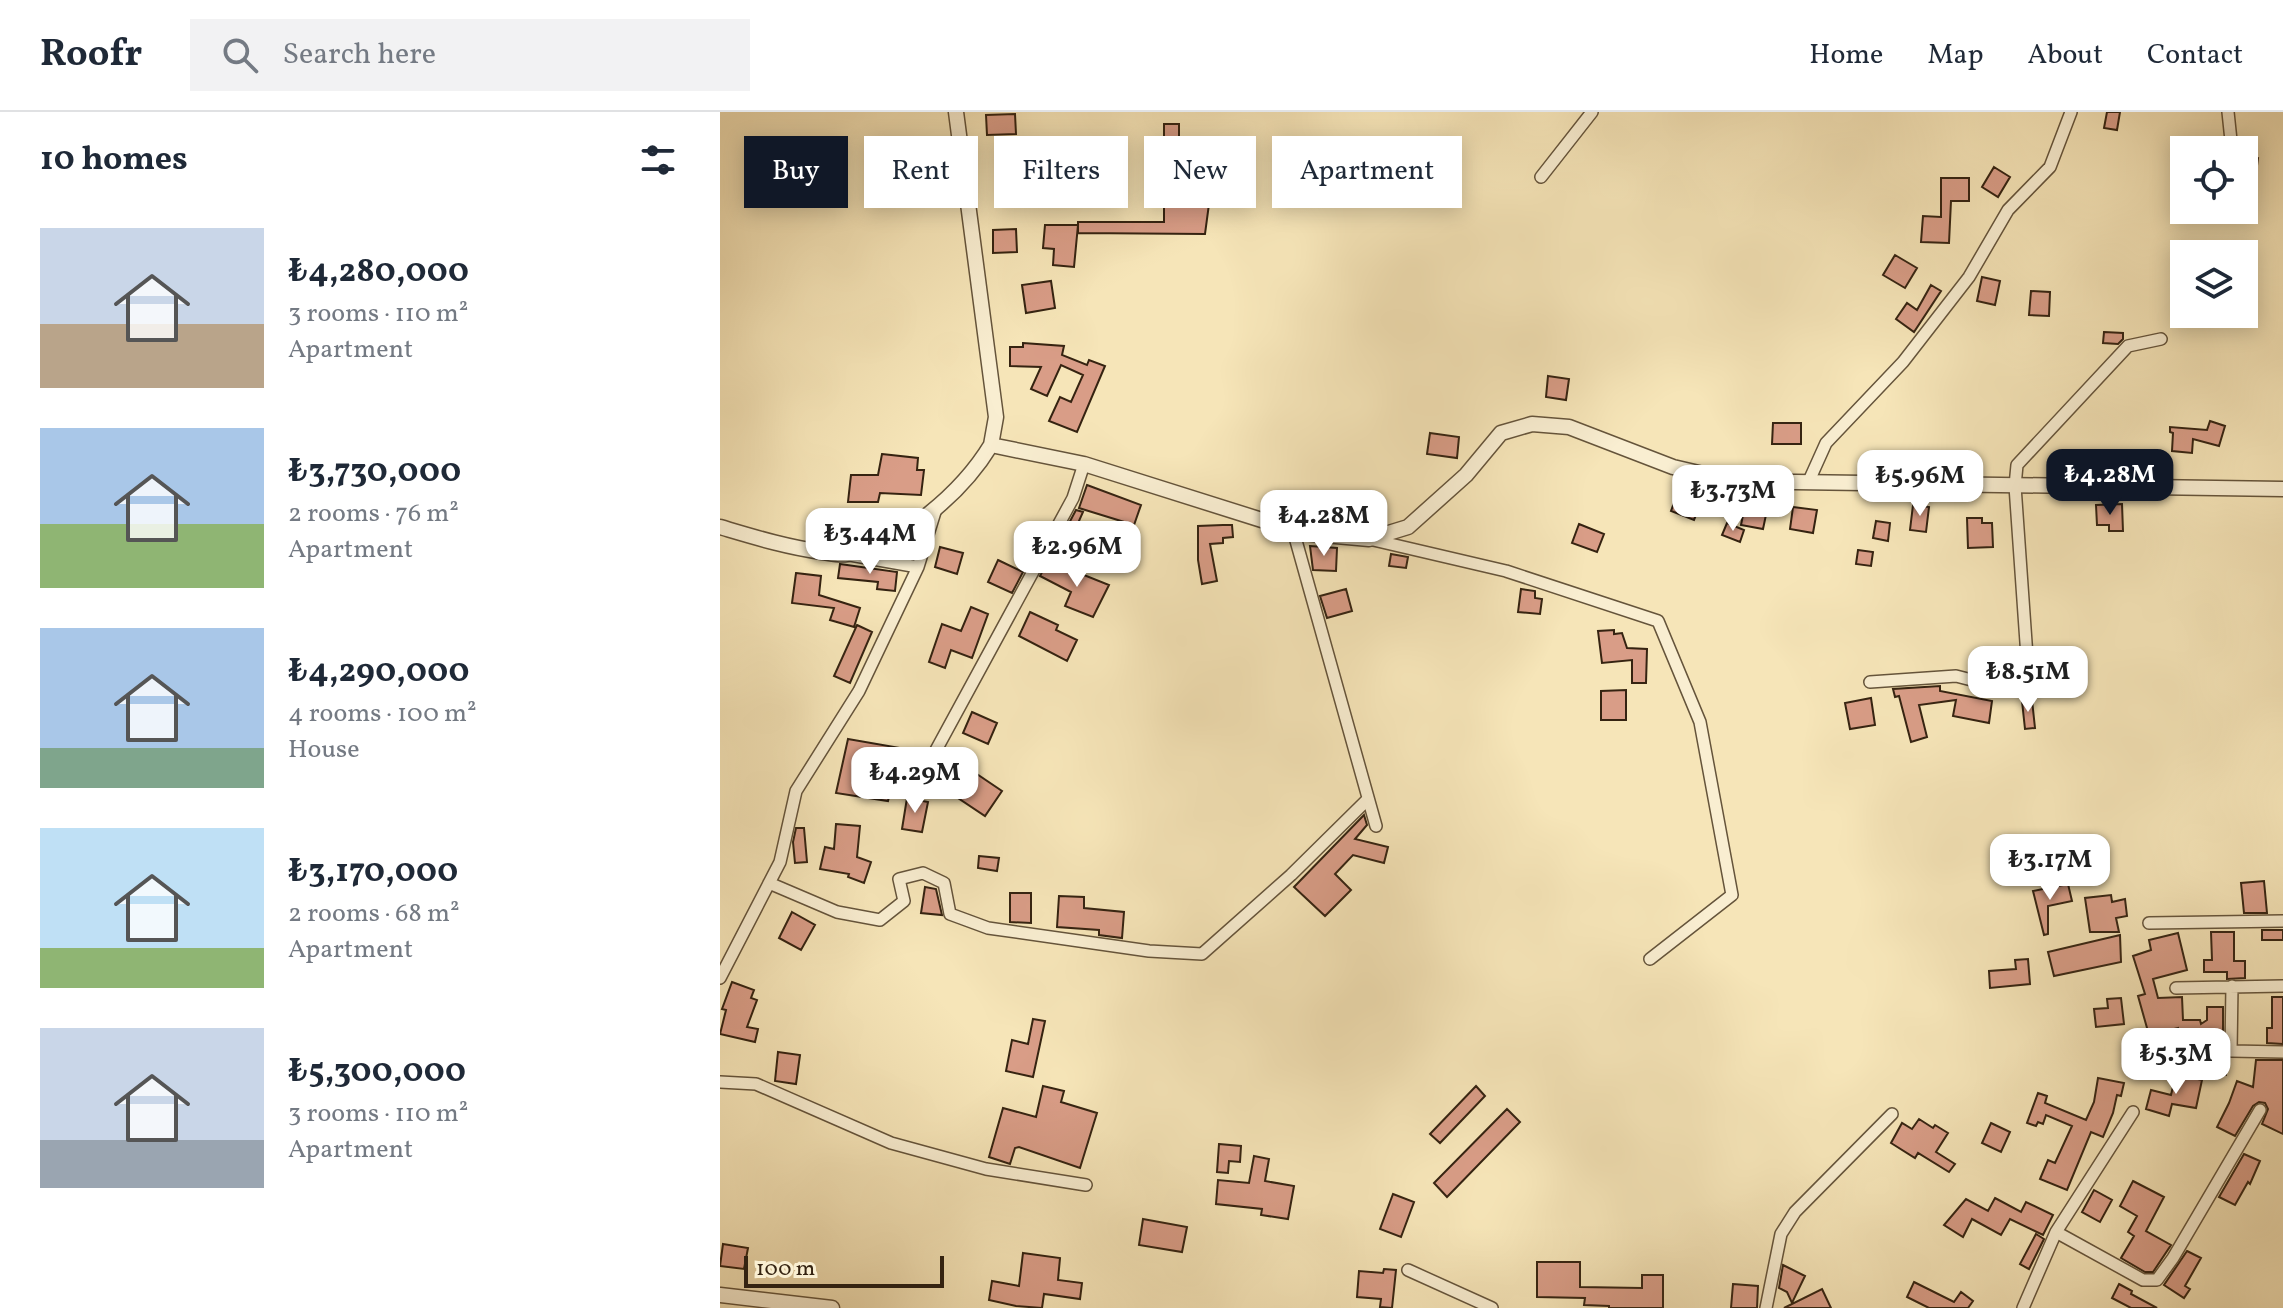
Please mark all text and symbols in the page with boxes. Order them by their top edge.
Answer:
search box [190,19,750,91]
text: Roofr [40,29,142,82]
icon: search [218,33,262,77]
text: Search here [282,34,436,76]
text: Home [1809,36,1883,75]
text: Map [1927,36,1983,75]
text: About [2027,36,2103,75]
text: Contact [2147,36,2243,75]
chip: Buy [744,136,848,208]
chip: Rent [864,136,978,208]
chip: Filters [994,136,1128,208]
chip: New [1144,136,1256,208]
chip: Apartment [1272,136,1462,208]
map controls [2170,136,2258,328]
button: locate [2170,136,2258,224]
text: 10 homes [40,137,188,184]
icon: filters [636,138,680,182]
button: layers [2170,240,2258,328]
text: ₺4,280,000 [288,249,469,296]
icon: home [104,260,200,356]
text: 3 rooms · 110 m² [288,296,468,332]
text: Apartment [288,332,413,368]
text: ₺3,730,000 [288,449,461,496]
pin: ₺4.28M [2045,449,2175,517]
pin: ₺5.96M [1855,450,1985,518]
text: ₺4.28M [2064,457,2156,493]
text: ₺5.96M [1875,458,1965,494]
icon: home [104,460,200,556]
pin: ₺3.73M [1668,465,1798,533]
text: ₺3.73M [1690,473,1776,509]
pin: ₺4.28M [1259,490,1389,558]
text: 2 rooms · 76 m² [288,496,459,532]
text: ₺4.28M [1278,498,1370,534]
pin: ₺3.44M [805,508,935,576]
text: ₺3.44M [824,516,916,552]
pin: ₺2.96M [1012,521,1142,589]
text: ₺2.96M [1032,529,1122,565]
text: Apartment [288,532,413,568]
pin: ₺8.51M [1963,646,2093,714]
text: ₺4,290,000 [288,649,469,696]
text: ₺8.51M [1986,654,2070,690]
icon: home [104,660,200,756]
text: 4 rooms · 100 m² [288,696,477,732]
text: House [288,732,360,768]
pin: ₺4.29M [850,747,980,815]
text: ₺4.29M [869,755,961,791]
pin: ₺3.17M [1985,834,2115,902]
text: ₺3.17M [2008,842,2092,878]
text: ₺3,170,000 [288,849,458,896]
icon: home [104,860,200,956]
text: 2 rooms · 68 m² [288,896,460,932]
text: Apartment [288,932,413,968]
pin: ₺5.3M [2120,1028,2232,1096]
text: ₺5.3M [2139,1036,2213,1072]
text: ₺5,300,000 [288,1049,466,1096]
icon: home [104,1060,200,1156]
text: 3 rooms · 110 m² [288,1096,468,1132]
text: Apartment [288,1132,413,1168]
scale bar [744,1252,944,1288]
text: 100 m [756,1254,815,1285]

